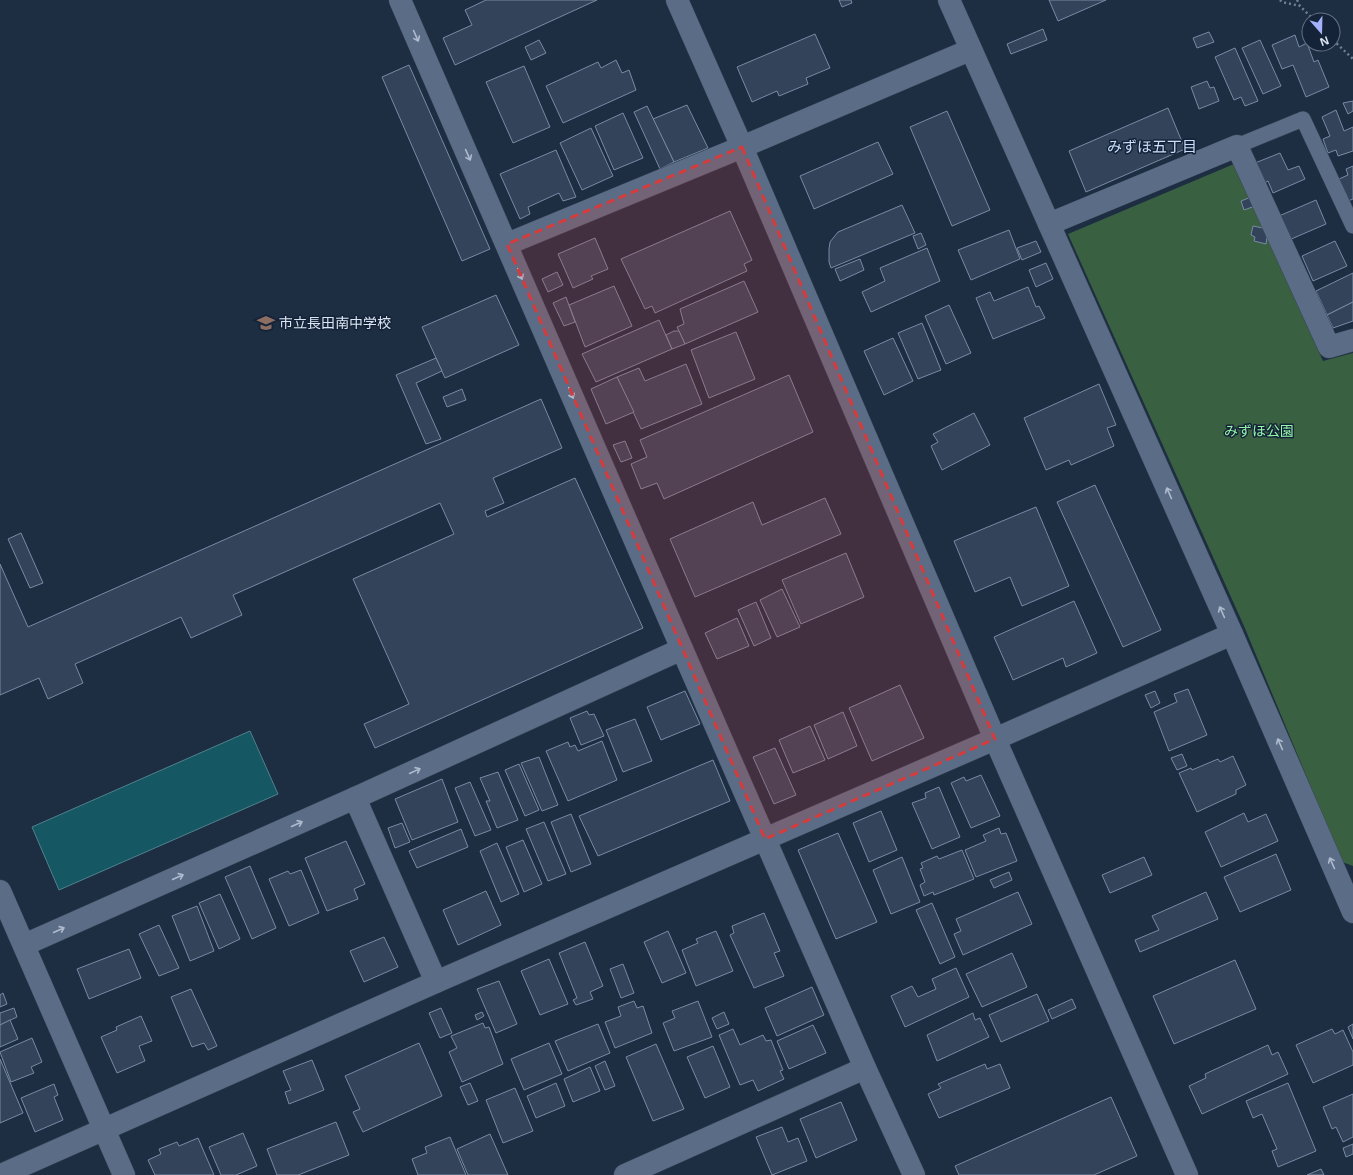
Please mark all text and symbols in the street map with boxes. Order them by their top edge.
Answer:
north arrow [1301,12,1341,52]
one-way arrow [413,29,420,41]
text: N [1318,33,1331,50]
district label: みずほ五丁目 [1107,136,1197,156]
one-way arrow [465,148,472,160]
one-way arrow [517,268,524,280]
school or university icon: 市立長田南中学校 [256,313,276,333]
place label: 市立長田南中学校 [279,313,391,332]
one-way arrow [568,387,576,399]
park label: みずほ公園 [1224,421,1294,440]
one-way arrow [1165,488,1172,500]
one-way arrow [1218,606,1225,618]
one-way arrow [1276,738,1283,750]
one-way arrow [409,767,421,774]
one-way arrow [291,820,303,827]
one-way arrow [1328,857,1335,869]
one-way arrow [172,873,184,880]
one-way arrow [53,925,65,933]

